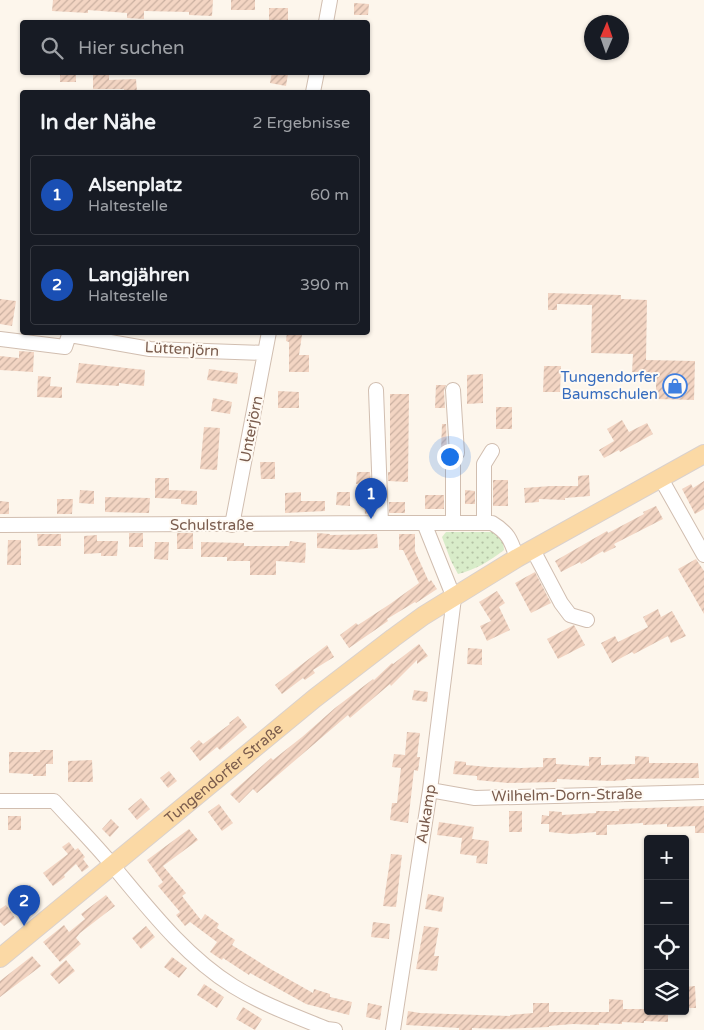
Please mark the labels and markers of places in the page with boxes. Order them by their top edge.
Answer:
place label: Tungendorfer Baumschulen [561,368,658,403]
shop icon: Tungendorfer Baumschulen [662,373,688,399]
pin: 1 [355,478,387,519]
pin: 2 [8,885,40,926]

